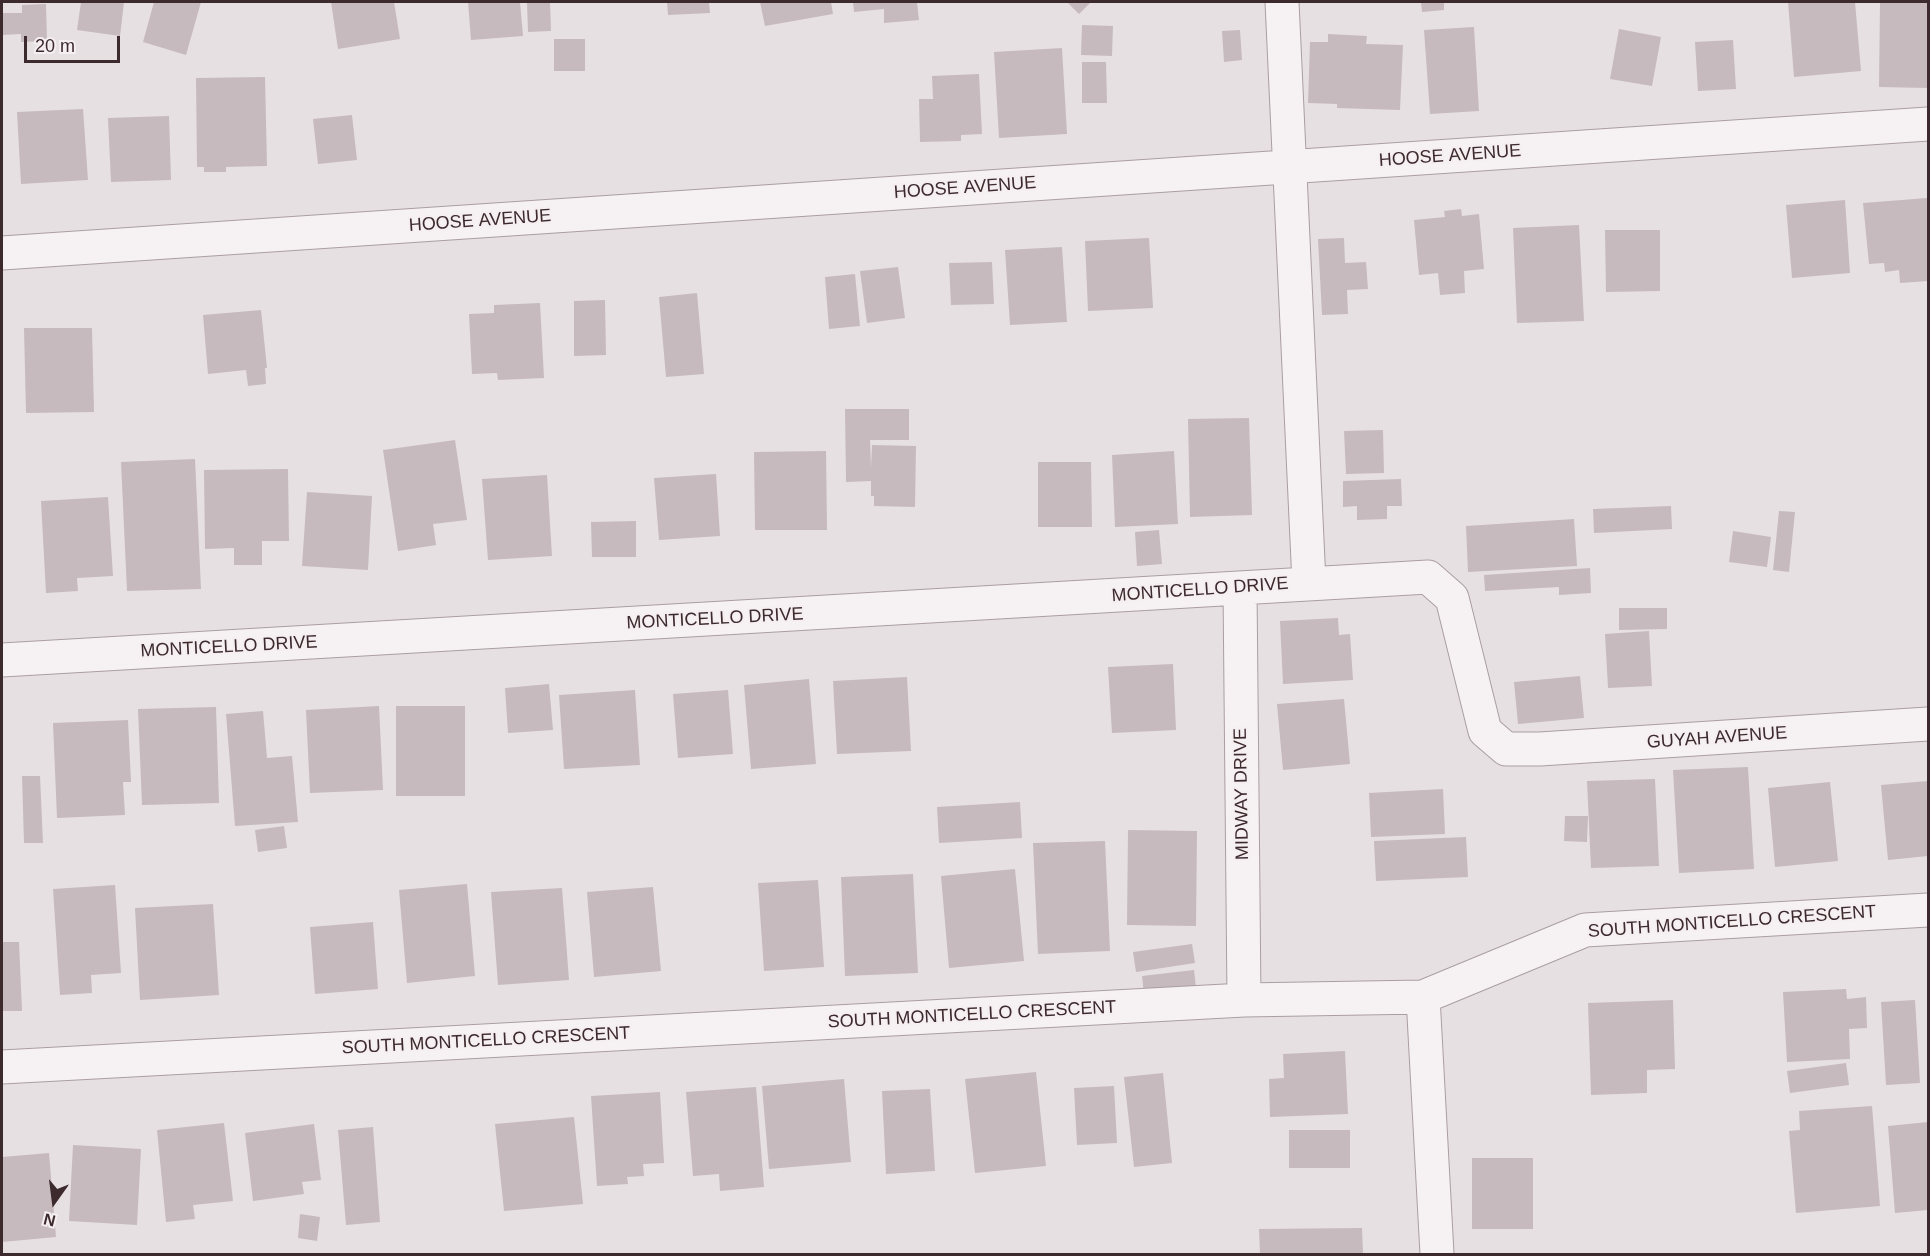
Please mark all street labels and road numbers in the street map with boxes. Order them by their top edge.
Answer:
street label: HOOSE AVENUE [1378,140,1522,172]
street label: HOOSE AVENUE [893,172,1037,204]
street label: HOOSE AVENUE [408,205,552,237]
street label: MONTICELLO DRIVE [1111,573,1289,607]
street label: MONTICELLO DRIVE [626,604,804,634]
street label: MONTICELLO DRIVE [140,632,318,662]
street label: GUYAH AVENUE [1646,722,1788,754]
street label: MIDWAY DRIVE [1230,728,1254,860]
street label: SOUTH MONTICELLO CRESCENT [1587,901,1877,943]
street label: SOUTH MONTICELLO CRESCENT [827,997,1117,1033]
street label: SOUTH MONTICELLO CRESCENT [341,1023,631,1059]

